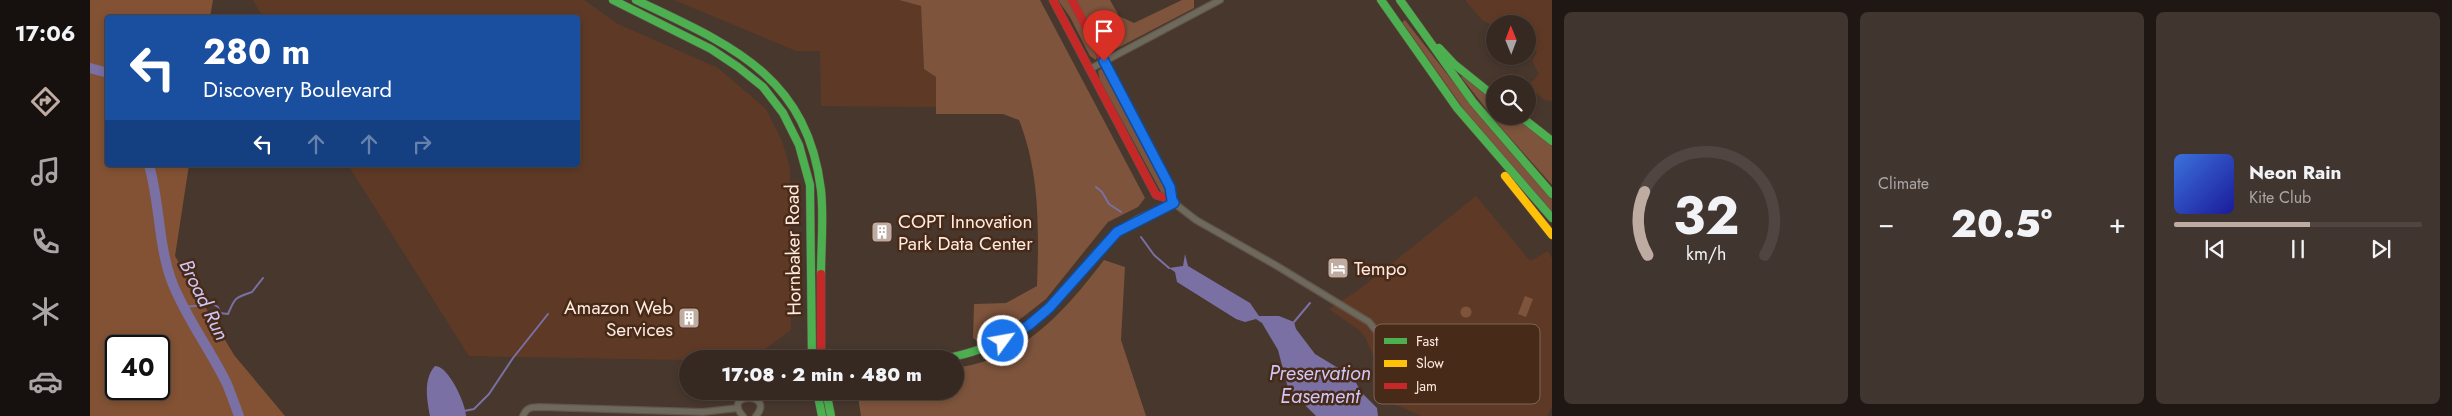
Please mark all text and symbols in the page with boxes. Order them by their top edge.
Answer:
pin [1083,10,1125,61]
north arrow [1486,15,1536,65]
map controls [1486,15,1536,125]
text: 17:06 [15,17,75,49]
icon: arrive [1090,17,1118,45]
text: 280 m [203,27,310,77]
icon: left [120,35,185,100]
text: Discovery Boulevard [203,73,392,105]
button: search [1486,75,1536,125]
icon: directions [28,84,63,119]
icon: left [249,130,277,158]
icon: ahead [302,130,330,158]
icon: ahead [355,130,383,158]
icon: right [408,130,436,158]
icon: music [28,154,63,189]
text: Neon Rain [2249,159,2342,186]
text: Climate [1878,172,1929,195]
text: 32 [1673,178,1739,254]
street label: Hornbaker Road [778,184,808,316]
text: Kite Club [2249,186,2311,209]
text: 20.5° [1951,196,2052,251]
text: − [1878,203,1895,244]
text: + [2109,203,2126,244]
place label: COPT Innovation Park Data Center [898,208,1033,257]
building icon: COPT Innovation Park Data Center [870,220,894,244]
icon: phone [28,224,63,259]
icon: previous [2201,235,2229,263]
icon: pause [2284,235,2312,263]
icon: next [2367,235,2395,263]
text: km/h [1686,241,1726,267]
water label: Broad Run [172,254,236,346]
place label: Tempo [1354,255,1407,282]
hotel icon: Tempo [1326,256,1350,280]
icon: climate [28,294,63,329]
place label: Amazon Web Services [564,294,673,343]
building icon: Amazon Web Services [677,306,701,330]
position arrow [976,314,1028,366]
legend [1374,324,1540,404]
text: Fast [1416,331,1439,351]
speed limit sign: 40 [105,335,170,400]
text: Slow [1416,353,1444,373]
water label: Preservation Easement [1269,359,1371,411]
text: 17:08 · 2 min · 480 m [721,361,922,388]
icon: car [28,364,63,399]
text: Jam [1414,376,1437,396]

